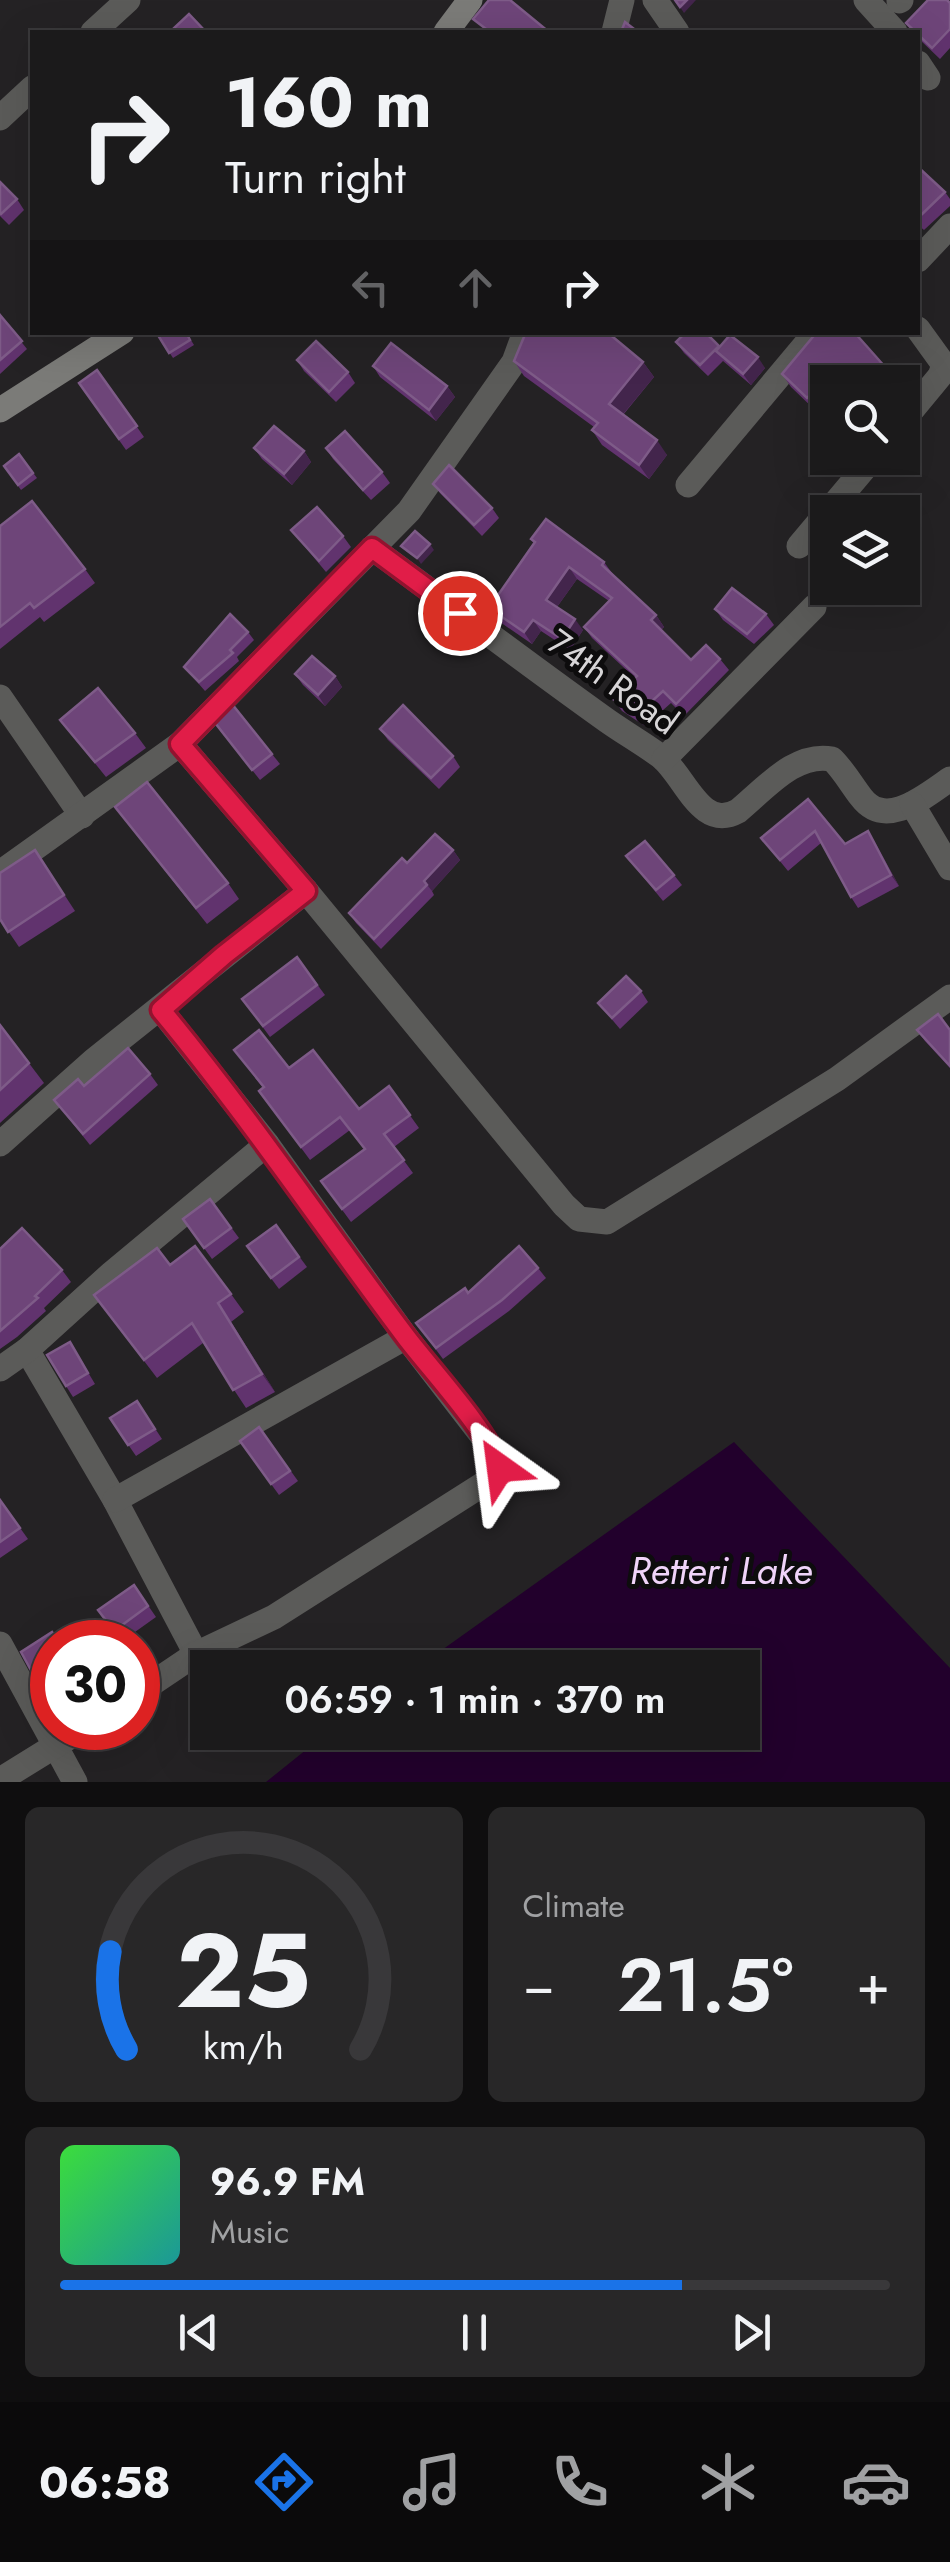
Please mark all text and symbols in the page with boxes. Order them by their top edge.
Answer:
text: 160 m [225,52,432,153]
icon: right [60,70,190,200]
text: Turn right [225,145,406,210]
icon: left [343,260,398,315]
icon: ahead [448,260,503,315]
icon: right [553,260,608,315]
map controls [810,365,920,605]
button: search [810,365,920,475]
button: layers [810,495,920,605]
pin [418,571,503,656]
icon: arrive [433,586,488,641]
street label: 74th Road [537,617,689,747]
position arrow [448,1416,552,1520]
water label: Retteri Lake [630,1543,812,1598]
speed limit sign: 30 [30,1620,160,1750]
text: 06:59 · 1 min · 370 m [284,1672,666,1727]
text: Climate [523,1883,625,1929]
text: 25 [176,1896,311,2046]
text: 21.5° [618,1931,794,2039]
text: − [523,1945,555,2025]
text: + [856,1945,890,2025]
text: km/h [203,2021,284,2072]
text: 96.9 FM [210,2154,365,2209]
text: Music [210,2209,289,2255]
icon: previous [171,2305,226,2360]
icon: pause [447,2305,502,2360]
icon: next [724,2305,779,2360]
icon: directions [249,2447,319,2517]
icon: music [397,2447,467,2517]
icon: phone [545,2447,615,2517]
icon: climate [693,2447,763,2517]
icon: car [841,2447,911,2517]
text: 06:58 [39,2450,171,2515]

